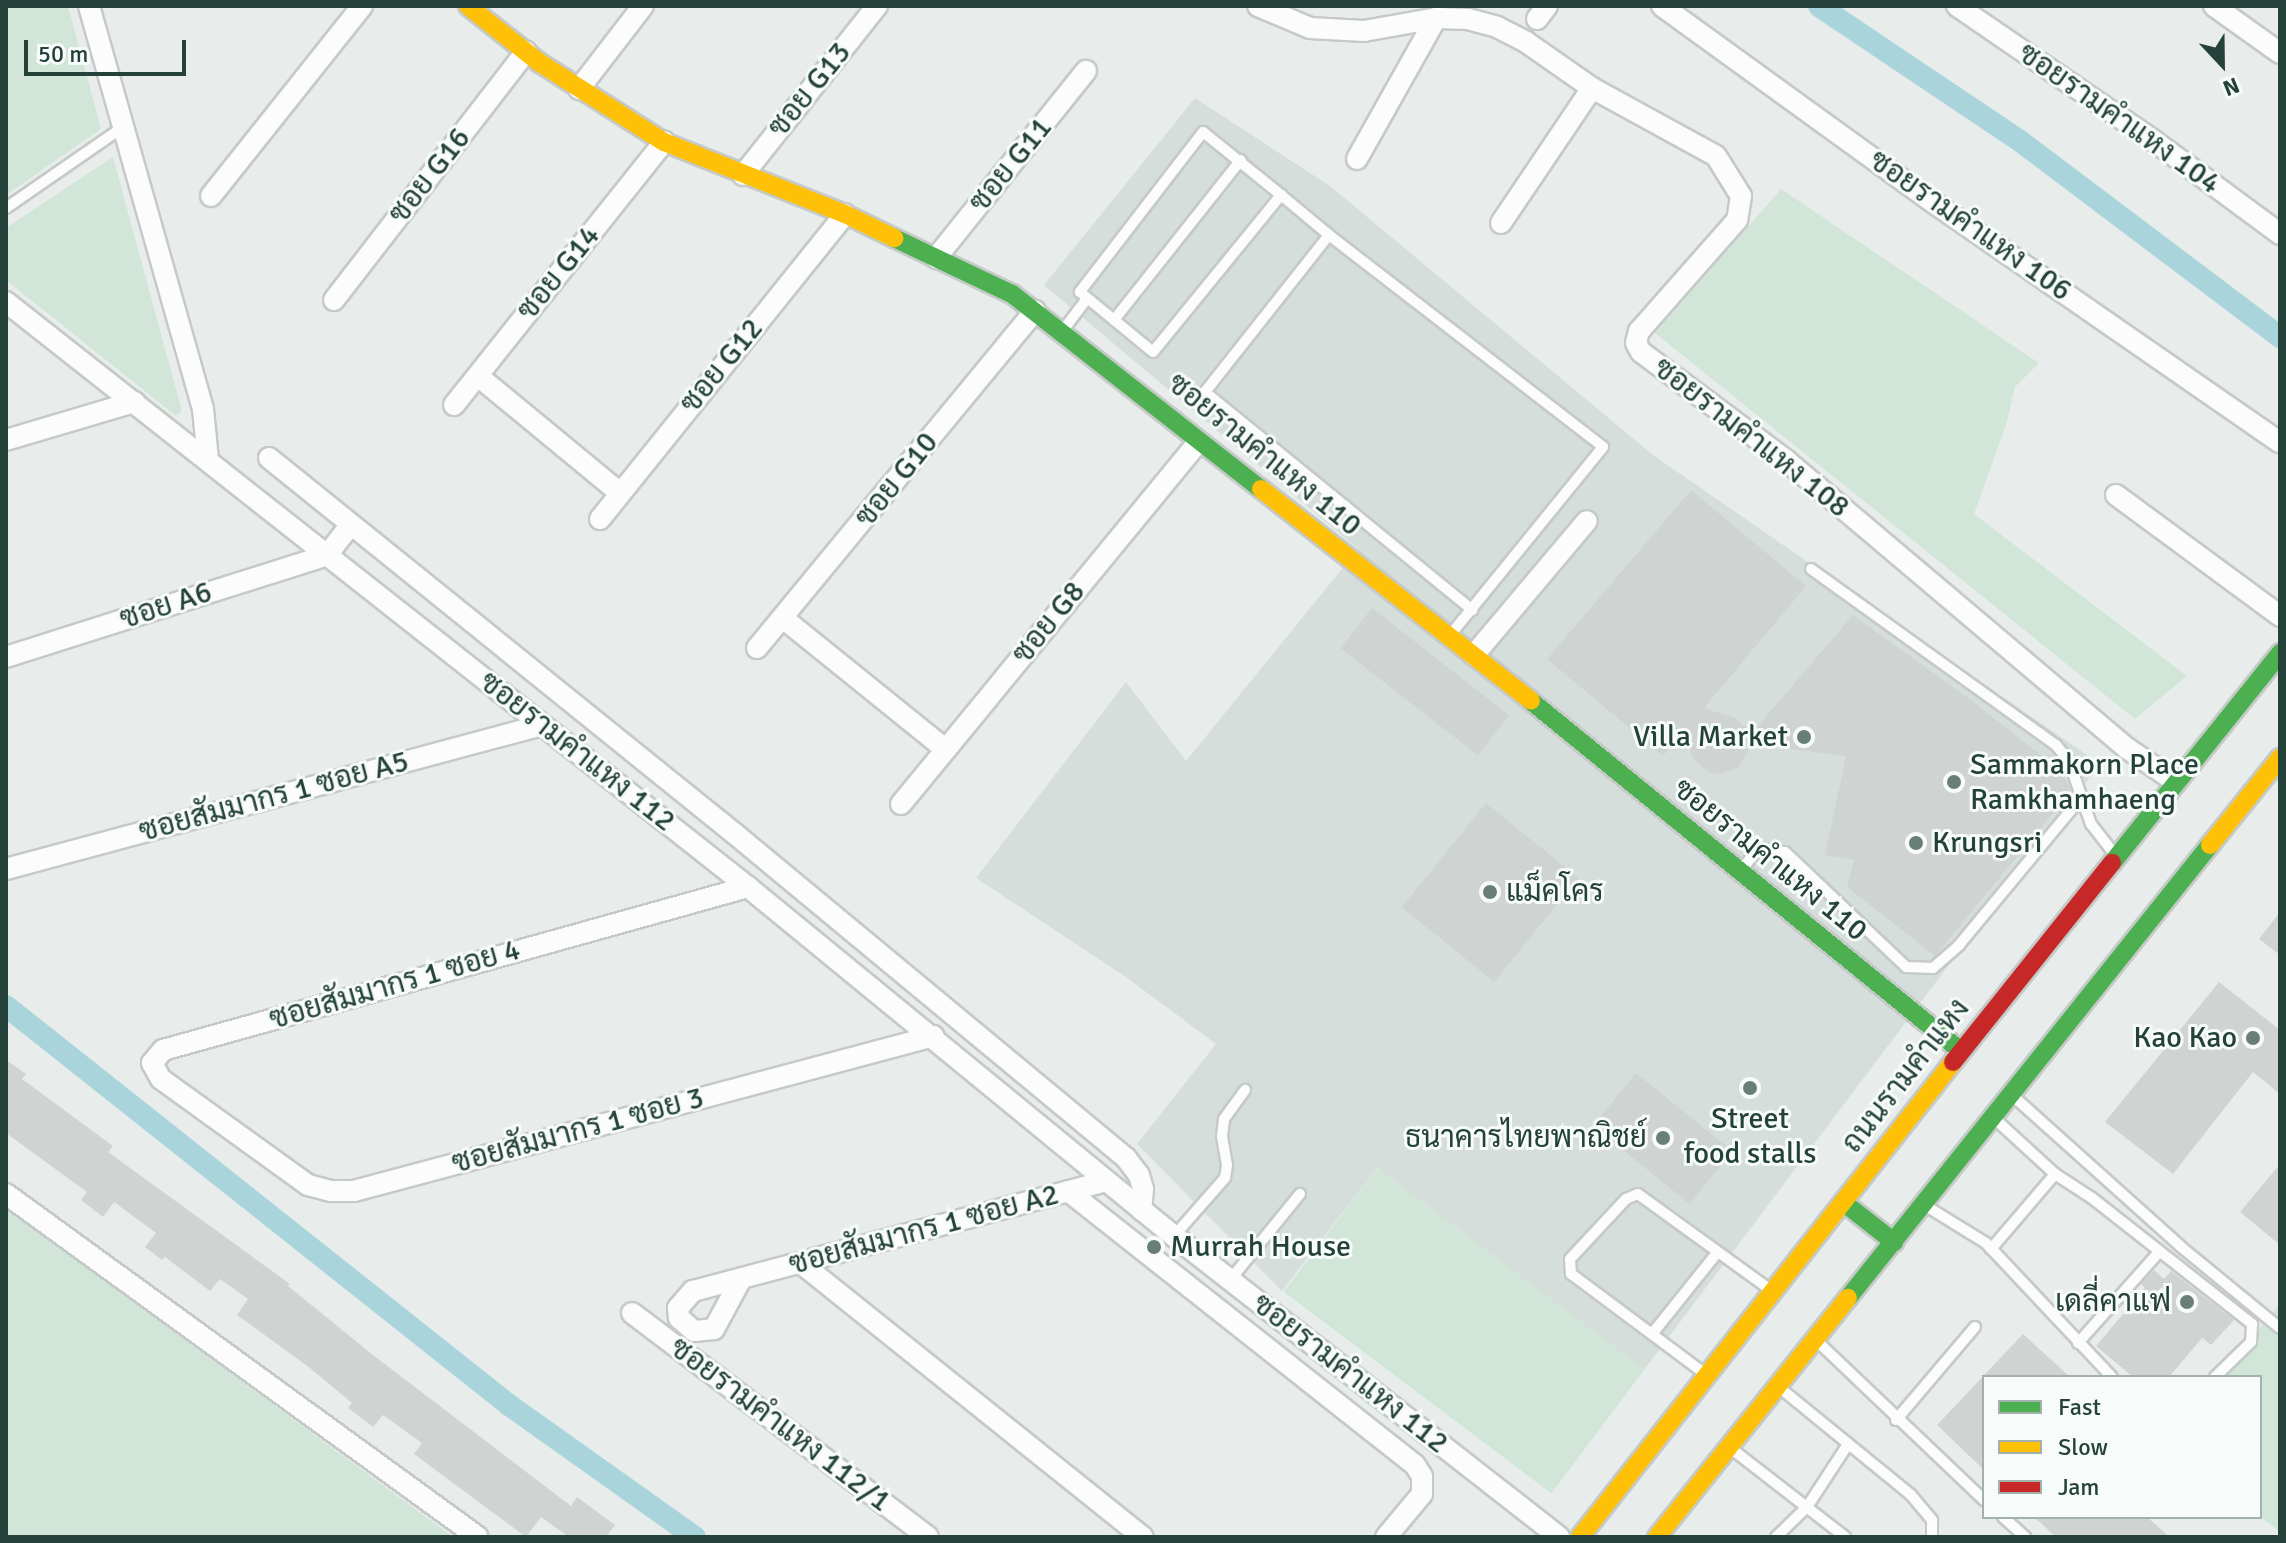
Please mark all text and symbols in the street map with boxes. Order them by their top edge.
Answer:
scale bar [28,24,190,74]
north arrow [2182,24,2262,104]
street label: ซอย G13 [761,35,859,145]
street label: ซอยรามคําแหง 104 [2011,36,2227,202]
text: 50 m [38,39,88,69]
text: N [2219,71,2243,102]
street label: ซอย G11 [962,110,1060,220]
street label: ซอย G16 [381,121,479,231]
street label: ซอยรามคําแหง 106 [1862,143,2078,309]
street label: ซอย G14 [510,218,608,328]
street label: ซอย G12 [673,311,771,421]
street label: ซอยรามคำแหง 108 [1646,350,1856,526]
street label: ซอยรามคำแหง 110 [1160,366,1368,544]
street label: ซอย G10 [848,425,946,535]
street label: ซอย A6 [116,574,216,638]
street label: ซอย G8 [1005,575,1093,671]
street label: ซอยรามคำแหง 112 [472,664,682,840]
place label: Villa Market [1633,719,1788,755]
marker: Villa Market [1795,728,1813,746]
street label: ซอยสัมมากร 1 ซอย A5 [135,744,413,850]
place label: Sammakorn Place Ramkhamhaeng [1970,747,2199,818]
street label: ซอยรามคำแหง 110 [1666,771,1874,949]
marker: Sammakorn Place Ramkhamhaeng [1945,773,1963,791]
place label: Krungsri [1932,825,2042,861]
marker: Krungsri [1907,834,1925,852]
place label: แม็คโคร [1506,874,1604,910]
marker: แม็คโคร [1481,883,1499,901]
street label: ซอยสัมมากร 1 ซอย 4 [265,932,525,1038]
street label: ถนนรามคำแหง [1835,992,1977,1160]
place label: Kao Kao [2133,1020,2237,1056]
marker: Kao Kao [2244,1029,2262,1047]
marker: Street food stalls [1741,1079,1759,1097]
street label: ซอยสัมมากร 1 ซอย 3 [448,1080,708,1182]
place label: Street food stalls [1684,1101,1816,1172]
place label: ธนาคารไทยพาณิชย์ [1405,1120,1647,1156]
marker: ธนาคารไทยพาณิชย์ [1654,1129,1672,1147]
street label: ซอยสัมมากร 1 ซอย A2 [785,1177,1063,1283]
place label: Murrah House [1170,1229,1351,1265]
marker: Murrah House [1145,1238,1163,1256]
place label: เดลี่คาแฟ [2055,1284,2171,1320]
street label: ซอยรามคำแหง 112 [1245,1286,1455,1462]
marker: เดลี่คาแฟ [2178,1293,2196,1311]
street label: ซอยรามคำแหง 112/1 [662,1330,898,1520]
legend [1982,1375,2262,1519]
text: Fast [2058,1392,2101,1422]
text: Slow [2058,1432,2108,1462]
text: Jam [2058,1472,2099,1502]

